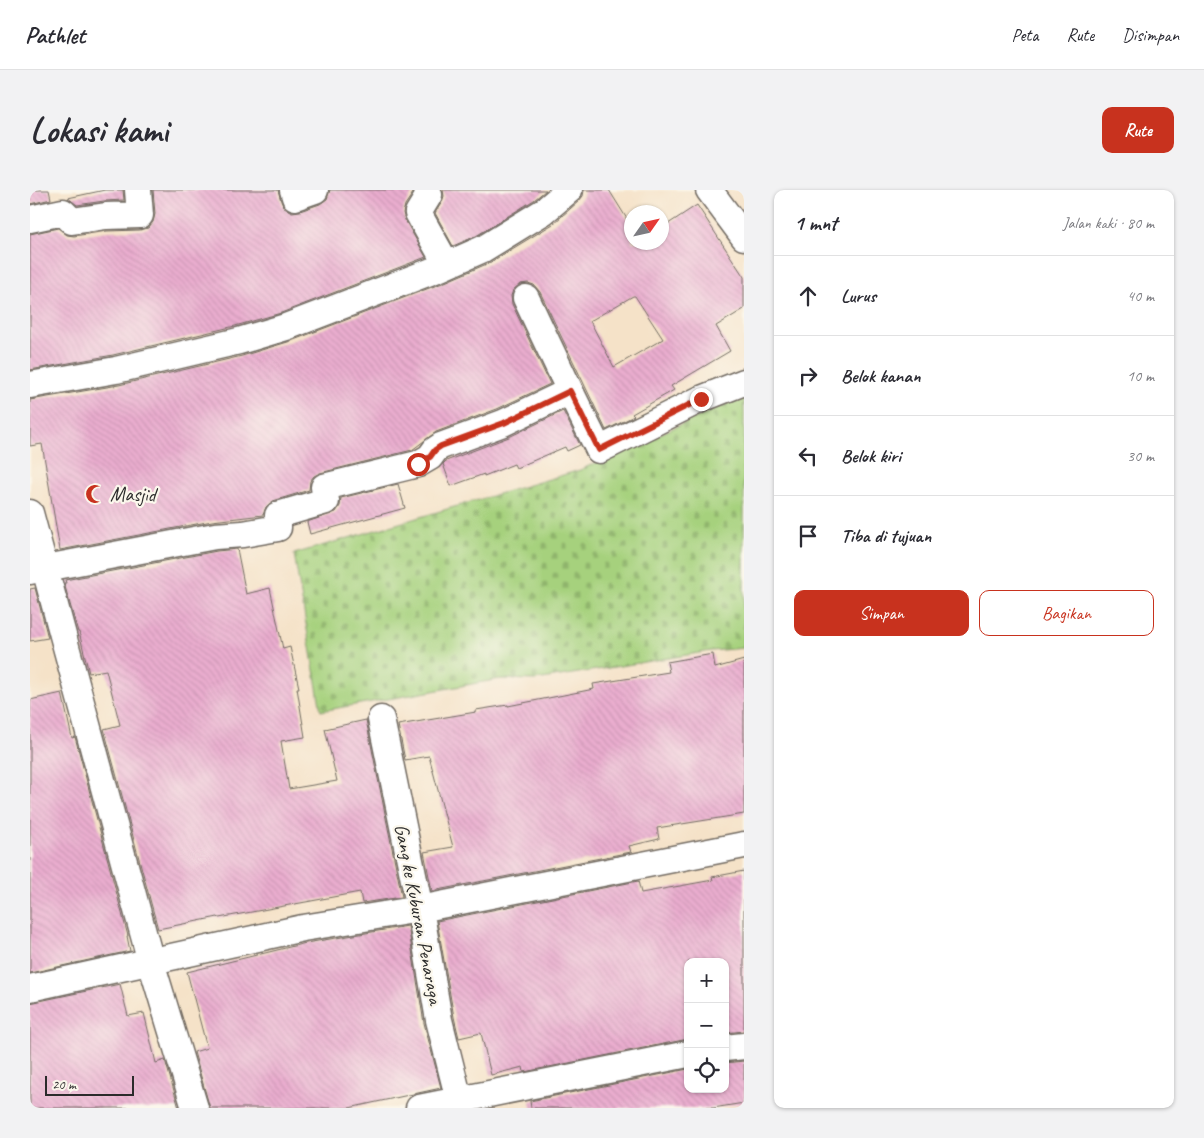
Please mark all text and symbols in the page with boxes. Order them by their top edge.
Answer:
text: Pathlet [25,20,85,50]
text: Peta [1012,24,1039,46]
text: Rute [1067,24,1094,46]
text: Disimpan [1122,24,1179,46]
button: Rute [1102,107,1174,153]
text: Lokasi kami [30,108,168,153]
north arrow [624,205,669,250]
text: 1 mnt [794,210,837,236]
text: Jalan kaki · 80 m [1063,213,1154,233]
icon: ahead [794,282,822,310]
text: Lurus [841,284,876,308]
text: 40 m [1127,286,1154,306]
icon: right [794,362,822,390]
text: Belok kanan [841,364,920,388]
text: 10 m [1127,366,1154,386]
route end [690,388,713,411]
icon: left [794,442,822,470]
text: Belok kiri [841,444,901,468]
text: 30 m [1127,446,1154,466]
route start [407,453,430,476]
place label: Masjid [110,482,159,507]
mosque icon: Masjid [84,483,106,505]
icon: arrive [794,522,822,550]
text: Tiba di tujuan [841,524,931,548]
button: Simpan [794,590,969,636]
button: Bagikan [979,590,1154,636]
street label: Gang ke Kuburan Penaraga [389,822,449,1008]
map controls [684,958,729,1093]
button: + [684,958,729,1003]
button: − [684,1003,729,1048]
button: locate [684,1048,729,1093]
scale bar [45,1073,134,1096]
text: 20 m [52,1076,76,1093]

